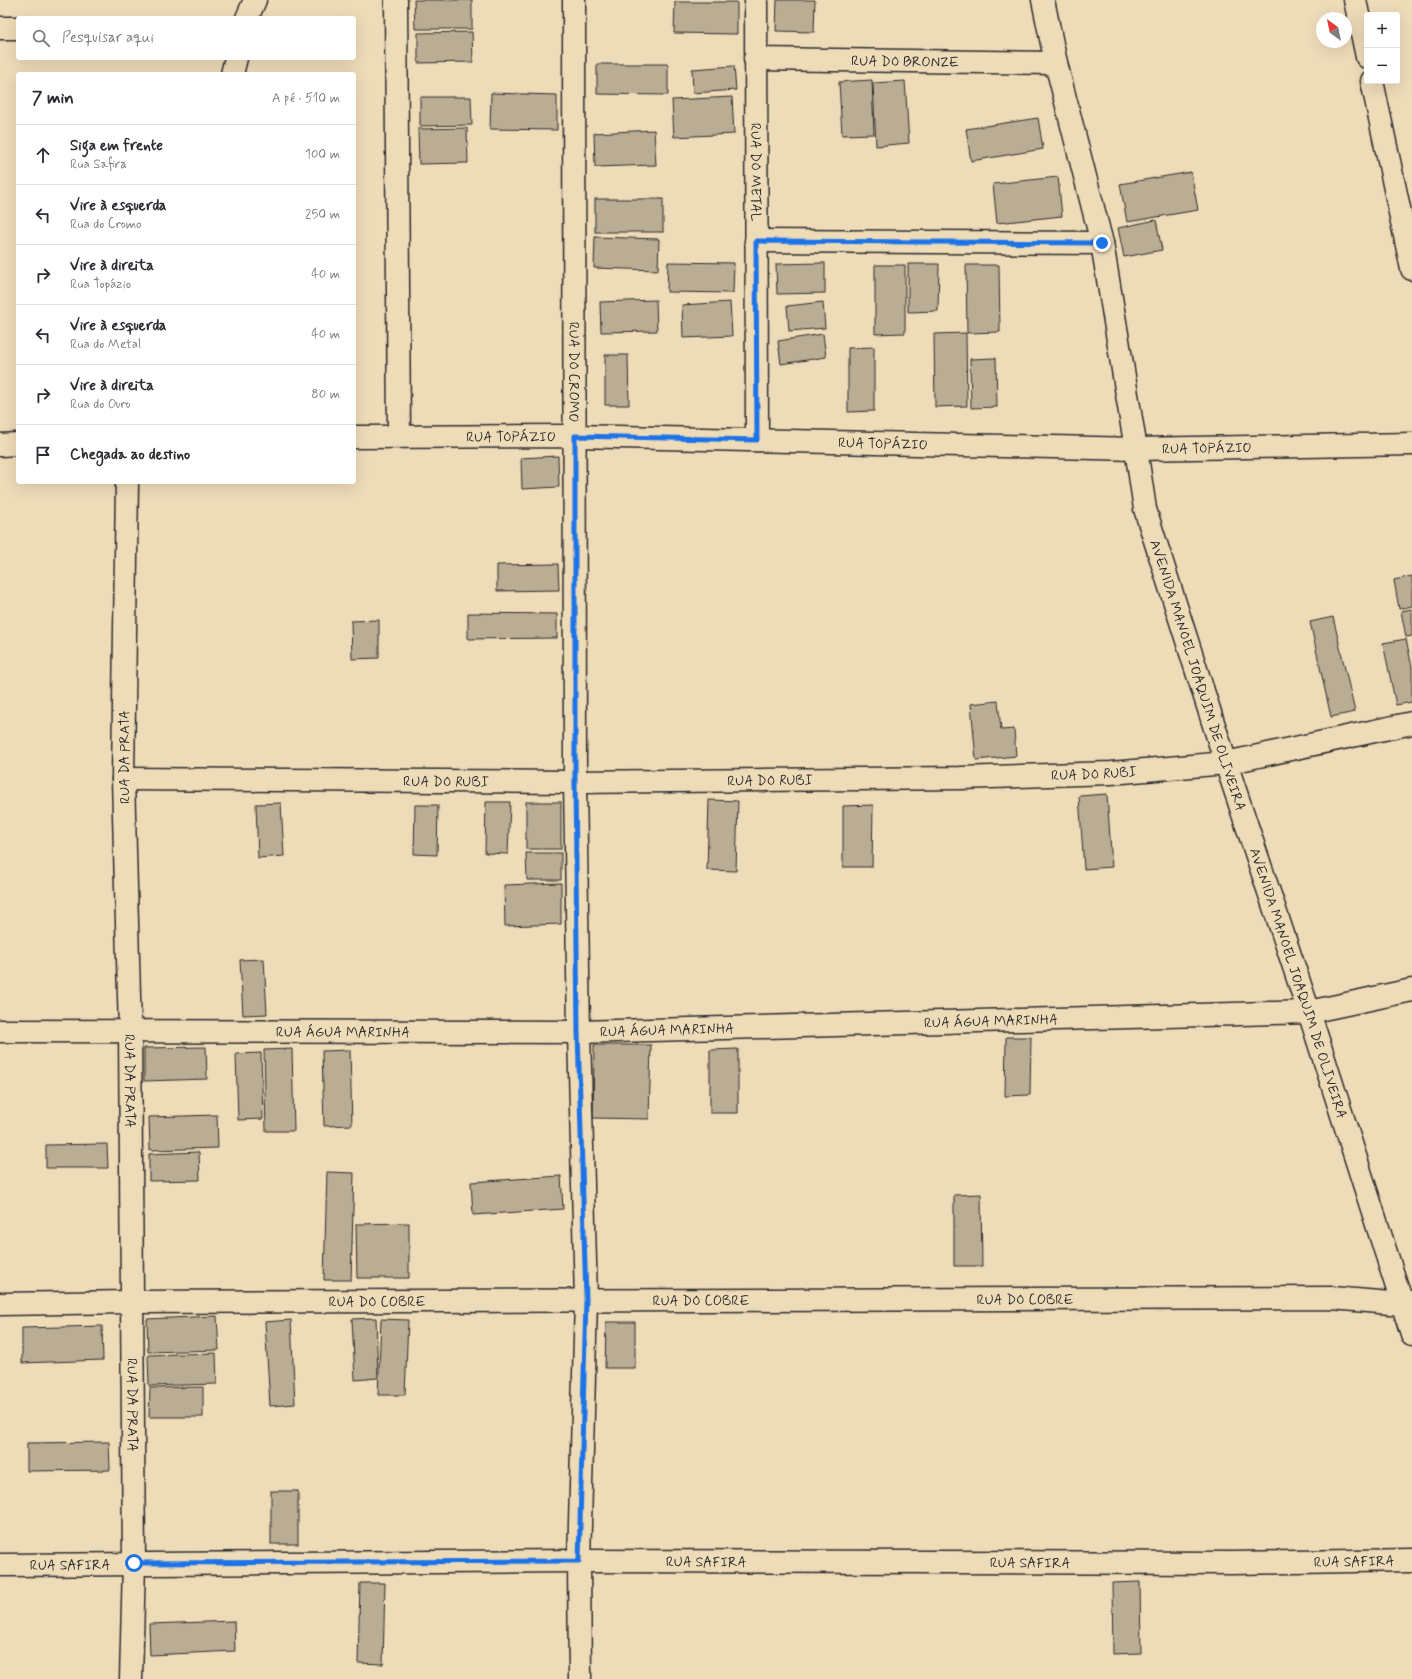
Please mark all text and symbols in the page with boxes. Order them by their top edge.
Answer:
north arrow [1316,12,1352,48]
map controls [1364,12,1400,84]
button: + [1364,12,1400,48]
search box [16,16,356,60]
icon: search [30,27,52,49]
text: Pesquisar aqui [62,28,154,48]
button: − [1364,48,1400,84]
street label: RUA DO BRONZE [851,52,959,72]
text: 7 min [32,87,74,109]
text: A pé · 510 m [272,90,340,107]
street label: RUA DO METAL [746,123,765,222]
text: Siga em frente [70,136,163,156]
icon: ahead [32,144,54,166]
text: 100 m [305,146,340,163]
text: Rua Safira [70,156,127,173]
text: Vire à esquerda [70,196,166,216]
icon: left [32,204,54,226]
text: 250 m [305,206,340,223]
text: Rua do Cromo [70,216,142,233]
route end [1093,234,1111,252]
text: Vire à direita [70,256,154,276]
icon: right [32,264,54,286]
text: 40 m [311,266,340,283]
text: Rua Topázio [70,276,131,293]
text: Vire à esquerda [70,316,166,336]
street label: RUA DO CROMO [564,322,583,422]
icon: left [32,324,54,346]
text: 40 m [311,326,340,343]
text: Rua do Metal [70,336,141,353]
text: Vire à direita [70,376,154,396]
icon: right [32,384,54,406]
text: 80 m [311,386,340,403]
text: Rua do Ouro [70,396,131,413]
street label: RUA TOPÁZIO [466,428,556,446]
street label: RUA TOPÁZIO [838,434,928,454]
street label: RUA TOPÁZIO [1162,439,1252,459]
icon: arrive [32,444,54,466]
text: Chegada ao destino [70,445,190,465]
street label: AVENIDA MANOEL JOAQUIM DE OLIVEIRA [1145,537,1249,814]
street label: RUA DA PRATA [116,710,134,804]
street label: RUA DO RUBI [1051,763,1138,785]
street label: RUA DO RUBI [727,772,813,790]
street label: RUA DO RUBI [403,773,489,791]
street label: AVENIDA MANOEL JOAQUIM DE OLIVEIRA [1245,846,1351,1121]
street label: RUA ÁGUA MARINHA [924,1011,1058,1033]
street label: RUA ÁGUA MARINHA [600,1020,734,1041]
street label: RUA ÁGUA MARINHA [276,1023,410,1042]
street label: RUA DA PRATA [120,1034,139,1128]
street label: RUA DO COBRE [976,1291,1074,1309]
street label: RUA DO COBRE [652,1292,750,1310]
street label: RUA DO COBRE [328,1293,426,1311]
street label: RUA DA PRATA [122,1358,141,1452]
street label: RUA SAFIRA [1314,1552,1395,1572]
street label: RUA SAFIRA [666,1553,746,1572]
route start [125,1554,143,1572]
street label: RUA SAFIRA [990,1554,1070,1573]
street label: RUA SAFIRA [30,1556,111,1575]

